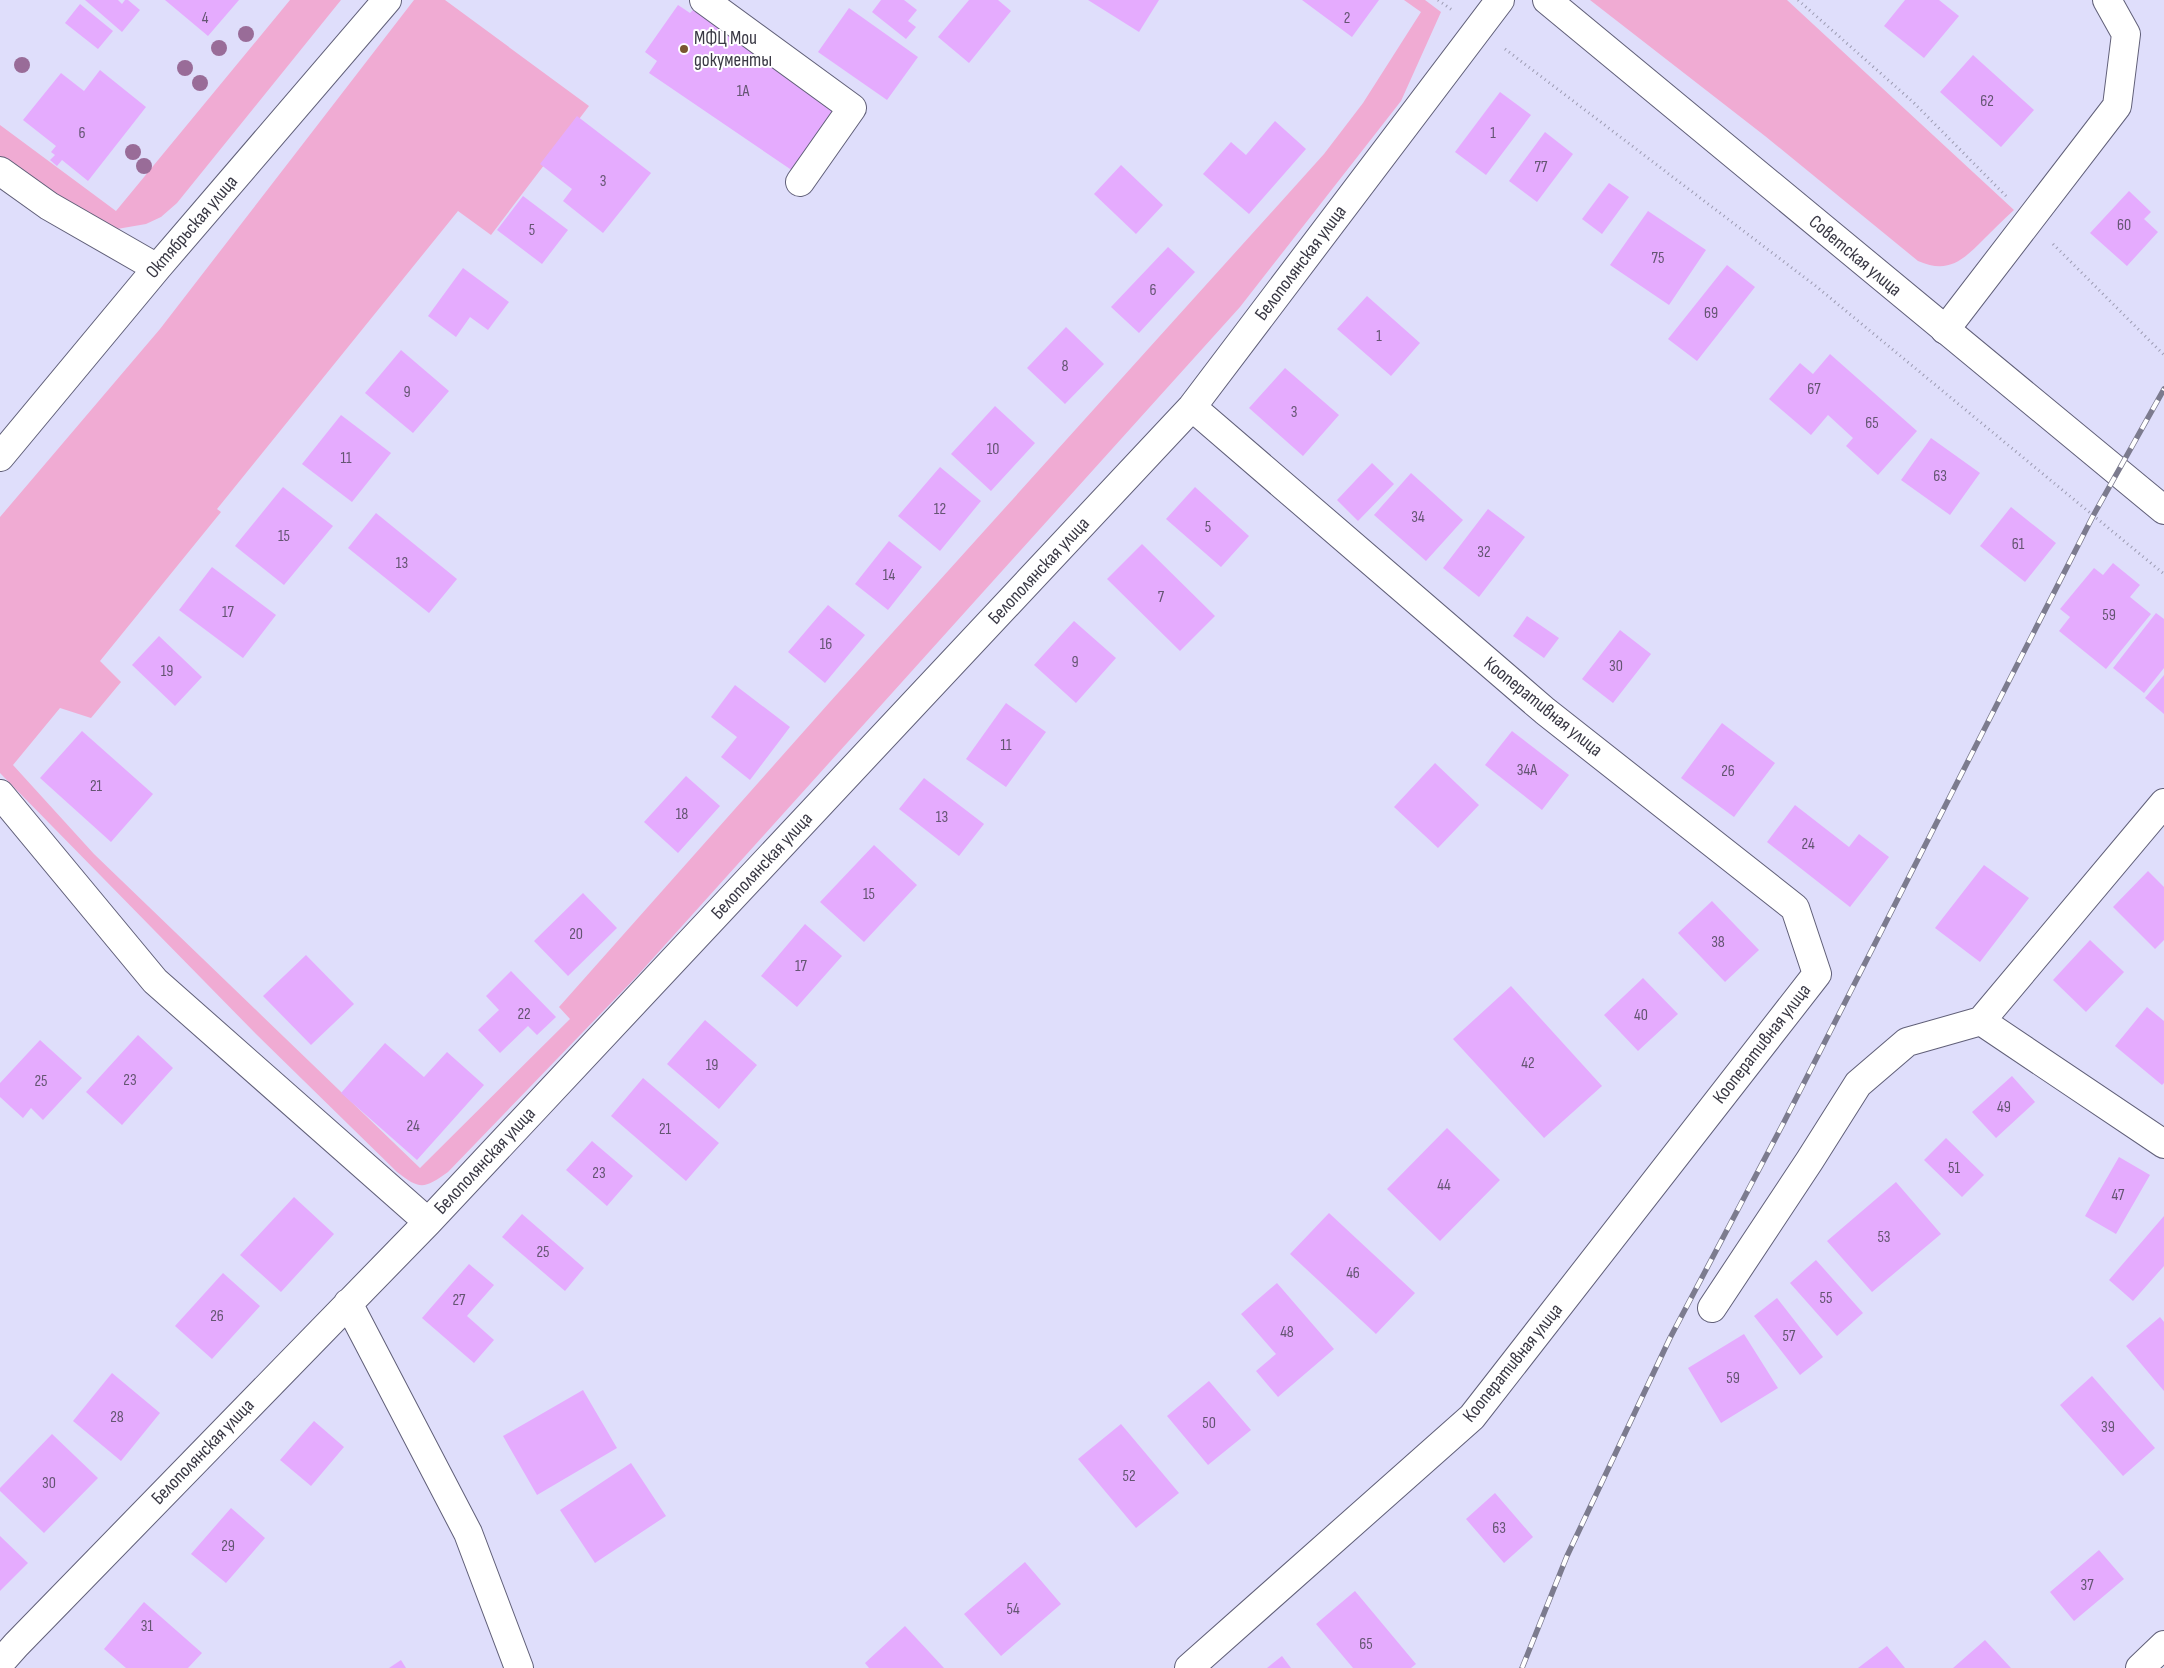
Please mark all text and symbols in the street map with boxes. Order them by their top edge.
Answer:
house number: 4 [202,9,209,28]
house number: 2 [1344,9,1350,28]
place label: МФЦ Мои документы [694,27,772,72]
marker: МФЦ Мои документы [678,43,690,55]
house number: 1А [737,82,749,101]
house number: 62 [1980,92,1994,111]
house number: 6 [78,124,86,143]
house number: 1 [1490,124,1496,143]
house number: 77 [1535,158,1548,177]
street label: Октябрьская улица [141,171,243,283]
house number: 3 [600,172,606,191]
street label: Белополянская улица [1250,201,1352,325]
street label: Советская улица [1804,210,1906,302]
house number: 60 [2117,216,2131,235]
house number: 5 [529,221,535,240]
house number: 75 [1652,249,1664,268]
house number: 6 [1149,281,1157,300]
house number: 69 [1704,304,1718,323]
house number: 1 [1376,327,1382,346]
house number: 8 [1061,357,1069,376]
house number: 67 [1807,380,1821,399]
house number: 9 [403,383,411,402]
house number: 3 [1291,403,1297,422]
house number: 65 [1865,414,1879,433]
house number: 10 [987,440,999,459]
house number: 11 [340,449,352,468]
house number: 63 [1933,467,1947,486]
house number: 12 [934,500,946,519]
house number: 34 [1411,508,1425,527]
street label: Белополянская улица [983,513,1095,629]
house number: 5 [1205,518,1211,537]
house number: 15 [278,527,290,546]
house number: 61 [2012,535,2025,554]
house number: 32 [1477,543,1491,562]
house number: 13 [396,554,408,573]
house number: 14 [883,566,895,585]
house number: 7 [1158,588,1165,607]
house number: 17 [222,603,235,622]
house number: 59 [2102,606,2116,625]
house number: 16 [820,635,832,654]
street label: Кооперативная улица [1479,652,1607,762]
house number: 9 [1071,653,1079,672]
house number: 30 [1609,657,1623,676]
house number: 19 [161,662,173,681]
house number: 11 [1000,736,1012,755]
house number: 34А [1517,761,1537,780]
house number: 26 [1721,762,1735,781]
house number: 21 [90,777,103,796]
house number: 18 [676,805,688,824]
street label: Белополянская улица [706,808,818,924]
house number: 13 [936,808,948,827]
house number: 24 [1801,835,1815,854]
house number: 15 [863,885,875,904]
house number: 20 [569,925,583,944]
house number: 38 [1711,933,1725,952]
house number: 17 [795,957,808,976]
street label: Кооперативная улица [1708,979,1816,1109]
house number: 22 [517,1005,531,1024]
house number: 40 [1634,1006,1648,1025]
house number: 42 [1521,1054,1535,1073]
house number: 19 [706,1056,718,1075]
house number: 23 [123,1071,137,1090]
house number: 25 [34,1072,48,1091]
house number: 49 [1997,1098,2011,1117]
street label: Белополянская улица [429,1103,541,1219]
house number: 24 [406,1117,420,1136]
house number: 21 [659,1120,672,1139]
house number: 51 [1948,1159,1960,1178]
house number: 23 [592,1164,606,1183]
house number: 44 [1437,1176,1451,1195]
house number: 47 [2112,1186,2125,1205]
house number: 53 [1877,1228,1891,1247]
house number: 25 [536,1243,550,1262]
house number: 46 [1346,1264,1360,1283]
house number: 55 [1820,1289,1832,1308]
house number: 27 [452,1291,466,1310]
street label: Кооперативная улица [1458,1299,1568,1427]
house number: 26 [210,1307,224,1326]
house number: 48 [1280,1323,1294,1342]
house number: 57 [1783,1327,1796,1346]
house number: 59 [1726,1369,1740,1388]
street label: Белополянская улица [147,1394,259,1510]
house number: 28 [110,1408,124,1427]
house number: 50 [1202,1414,1216,1433]
house number: 39 [2101,1418,2115,1437]
house number: 52 [1122,1467,1136,1486]
house number: 30 [42,1474,56,1493]
house number: 63 [1492,1519,1506,1538]
house number: 29 [221,1537,235,1556]
house number: 37 [2080,1576,2094,1595]
house number: 54 [1006,1600,1020,1619]
house number: 31 [141,1617,154,1636]
house number: 65 [1359,1635,1373,1654]

